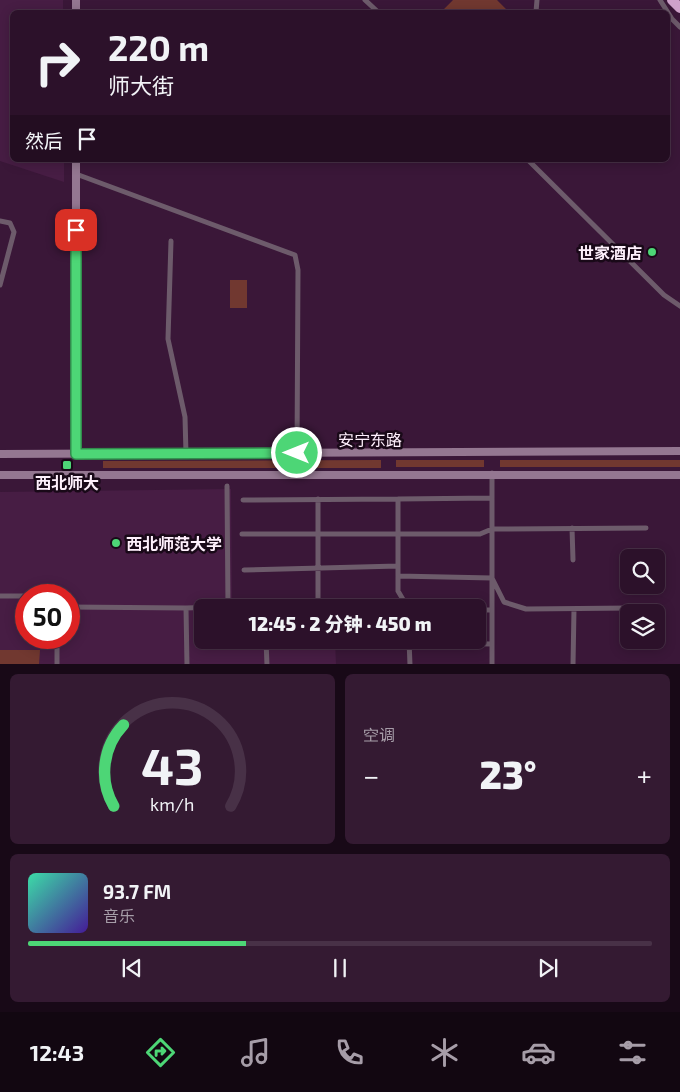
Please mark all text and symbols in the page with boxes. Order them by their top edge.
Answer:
text: 220 m [108,26,209,68]
icon: right [25,30,90,95]
text: 师大街 [108,72,174,98]
icon: arrive [73,125,101,153]
text: 然后 [25,129,63,152]
pin [55,209,97,251]
icon: arrive [62,216,90,244]
place label: 世家酒店 [578,243,642,262]
marker: 世家酒店 [646,246,658,258]
position arrow [270,426,322,478]
street label: 安宁东路 [338,430,402,449]
marker: 西北师大 [61,459,73,471]
place label: 西北师大 [35,473,99,492]
place label: 西北师范大学 [126,534,222,553]
marker: 西北师范大学 [110,537,122,549]
map controls [620,549,665,649]
button: search [620,549,665,594]
speed limit sign: 50 [15,584,80,649]
button: layers [620,604,665,649]
text: 12:45 · 2 分钟 · 450 m [248,612,432,635]
text: 空调 [363,725,395,744]
text: 43 [141,733,204,795]
text: 23° [480,751,536,797]
text: − [363,758,379,792]
text: + [637,758,652,792]
text: km/h [150,793,195,815]
text: 93.7 FM [103,880,171,903]
text: 音乐 [103,906,135,925]
icon: previous [118,954,146,982]
icon: pause [326,954,354,982]
icon: next [534,954,562,982]
icon: directions [143,1035,178,1070]
icon: music [238,1035,273,1070]
icon: phone [332,1035,367,1070]
icon: climate [427,1035,462,1070]
icon: car [521,1035,556,1070]
icon: filters [615,1035,650,1070]
text: 12:43 [30,1039,84,1065]

